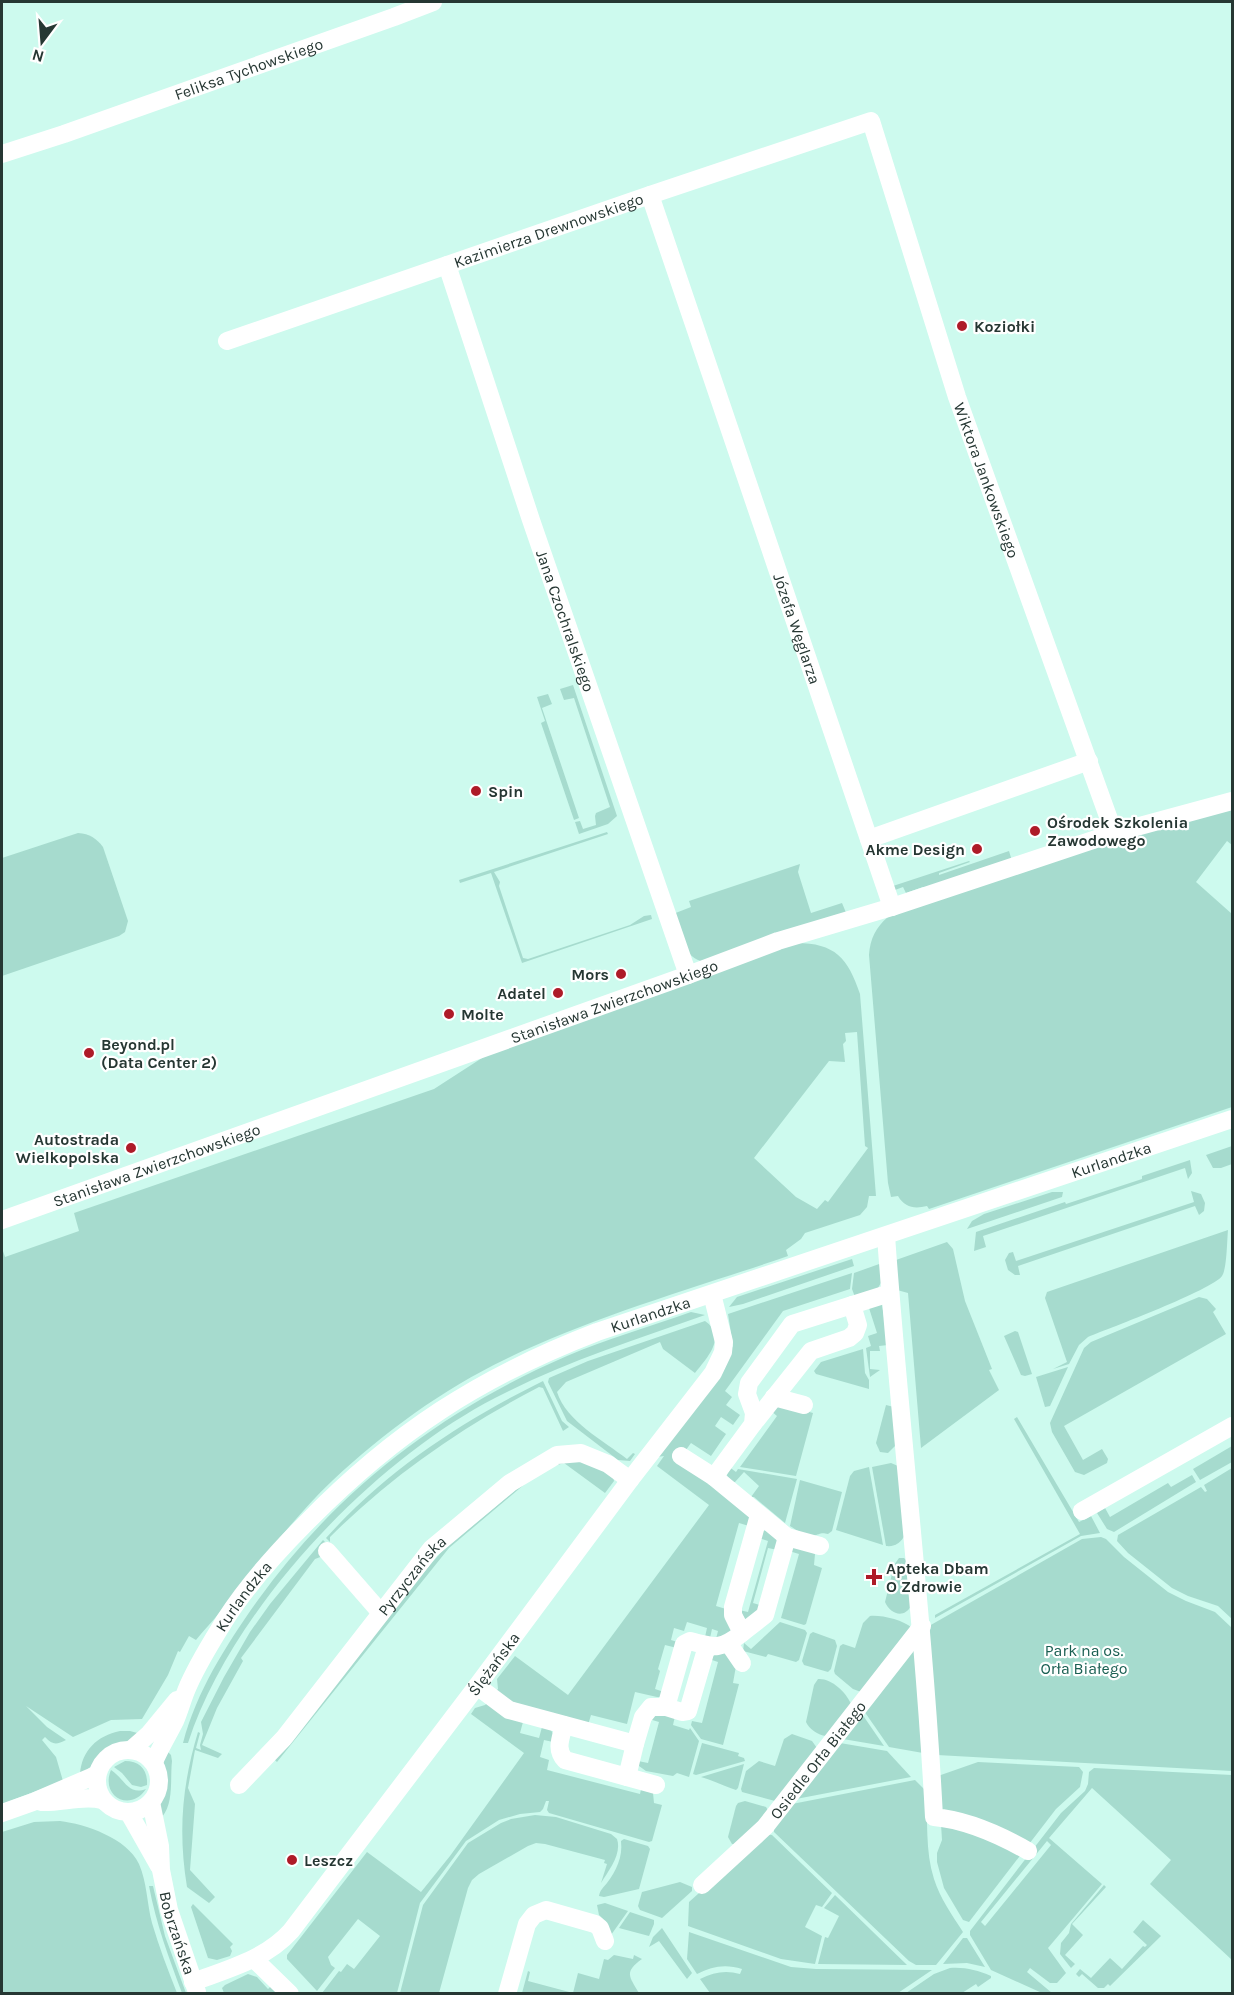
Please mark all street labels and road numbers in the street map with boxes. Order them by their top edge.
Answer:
street label: Feliksa Tychowskiego [172,34,326,104]
street label: Kazimierza Drewnowskiego [451,189,646,272]
street label: Wiktora Jankowskiego [950,400,1023,561]
street label: Jana Czochralskiego [532,547,599,694]
street label: Józefa Węglarza [769,571,825,687]
street label: Stanisława Zwierzchowskiego [508,956,721,1048]
street label: Stanisława Zwierzchowskiego [50,1120,263,1211]
street label: Kurlandzka [1069,1138,1154,1182]
street label: Kurlandzka [608,1292,693,1337]
street label: Pyrzyczańska [374,1532,450,1619]
street label: Kurlandzka [211,1557,276,1635]
street label: Ślężańska [464,1628,524,1700]
street label: Osiedle Orła Białego [766,1697,870,1823]
street label: Bobrzańska [155,1890,199,1977]

